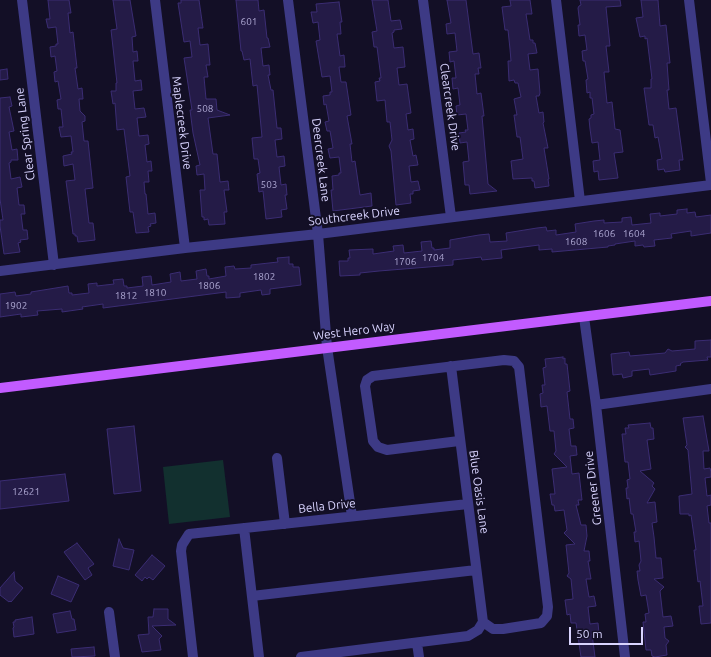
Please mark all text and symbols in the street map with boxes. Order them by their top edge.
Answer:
house number: 601 [241,16,257,28]
street label: Clearcreek Drive [437,62,463,152]
street label: Maplecreek Drive [169,76,195,170]
street label: Clear Spring Lane [12,87,38,181]
house number: 508 [197,103,213,115]
street label: Deercreek Lane [309,117,333,203]
house number: 503 [261,179,277,191]
street label: Southcreek Drive [307,203,401,229]
house number: 1606 [593,228,615,240]
house number: 1604 [623,228,645,240]
house number: 1608 [565,236,587,248]
house number: 1704 [422,252,444,264]
house number: 1706 [394,256,416,268]
house number: 1802 [253,271,275,283]
house number: 1806 [198,280,220,292]
house number: 1810 [144,287,166,299]
house number: 1812 [115,290,137,302]
house number: 1902 [5,300,27,312]
street label: West Hero Way [312,319,396,343]
street label: Blue Oasis Lane [466,449,492,535]
street label: Greener Drive [581,450,605,526]
house number: 12621 [12,486,40,498]
street label: Bella Drive [297,496,357,516]
scale bar [571,619,645,645]
text: 50 m [576,627,603,640]

